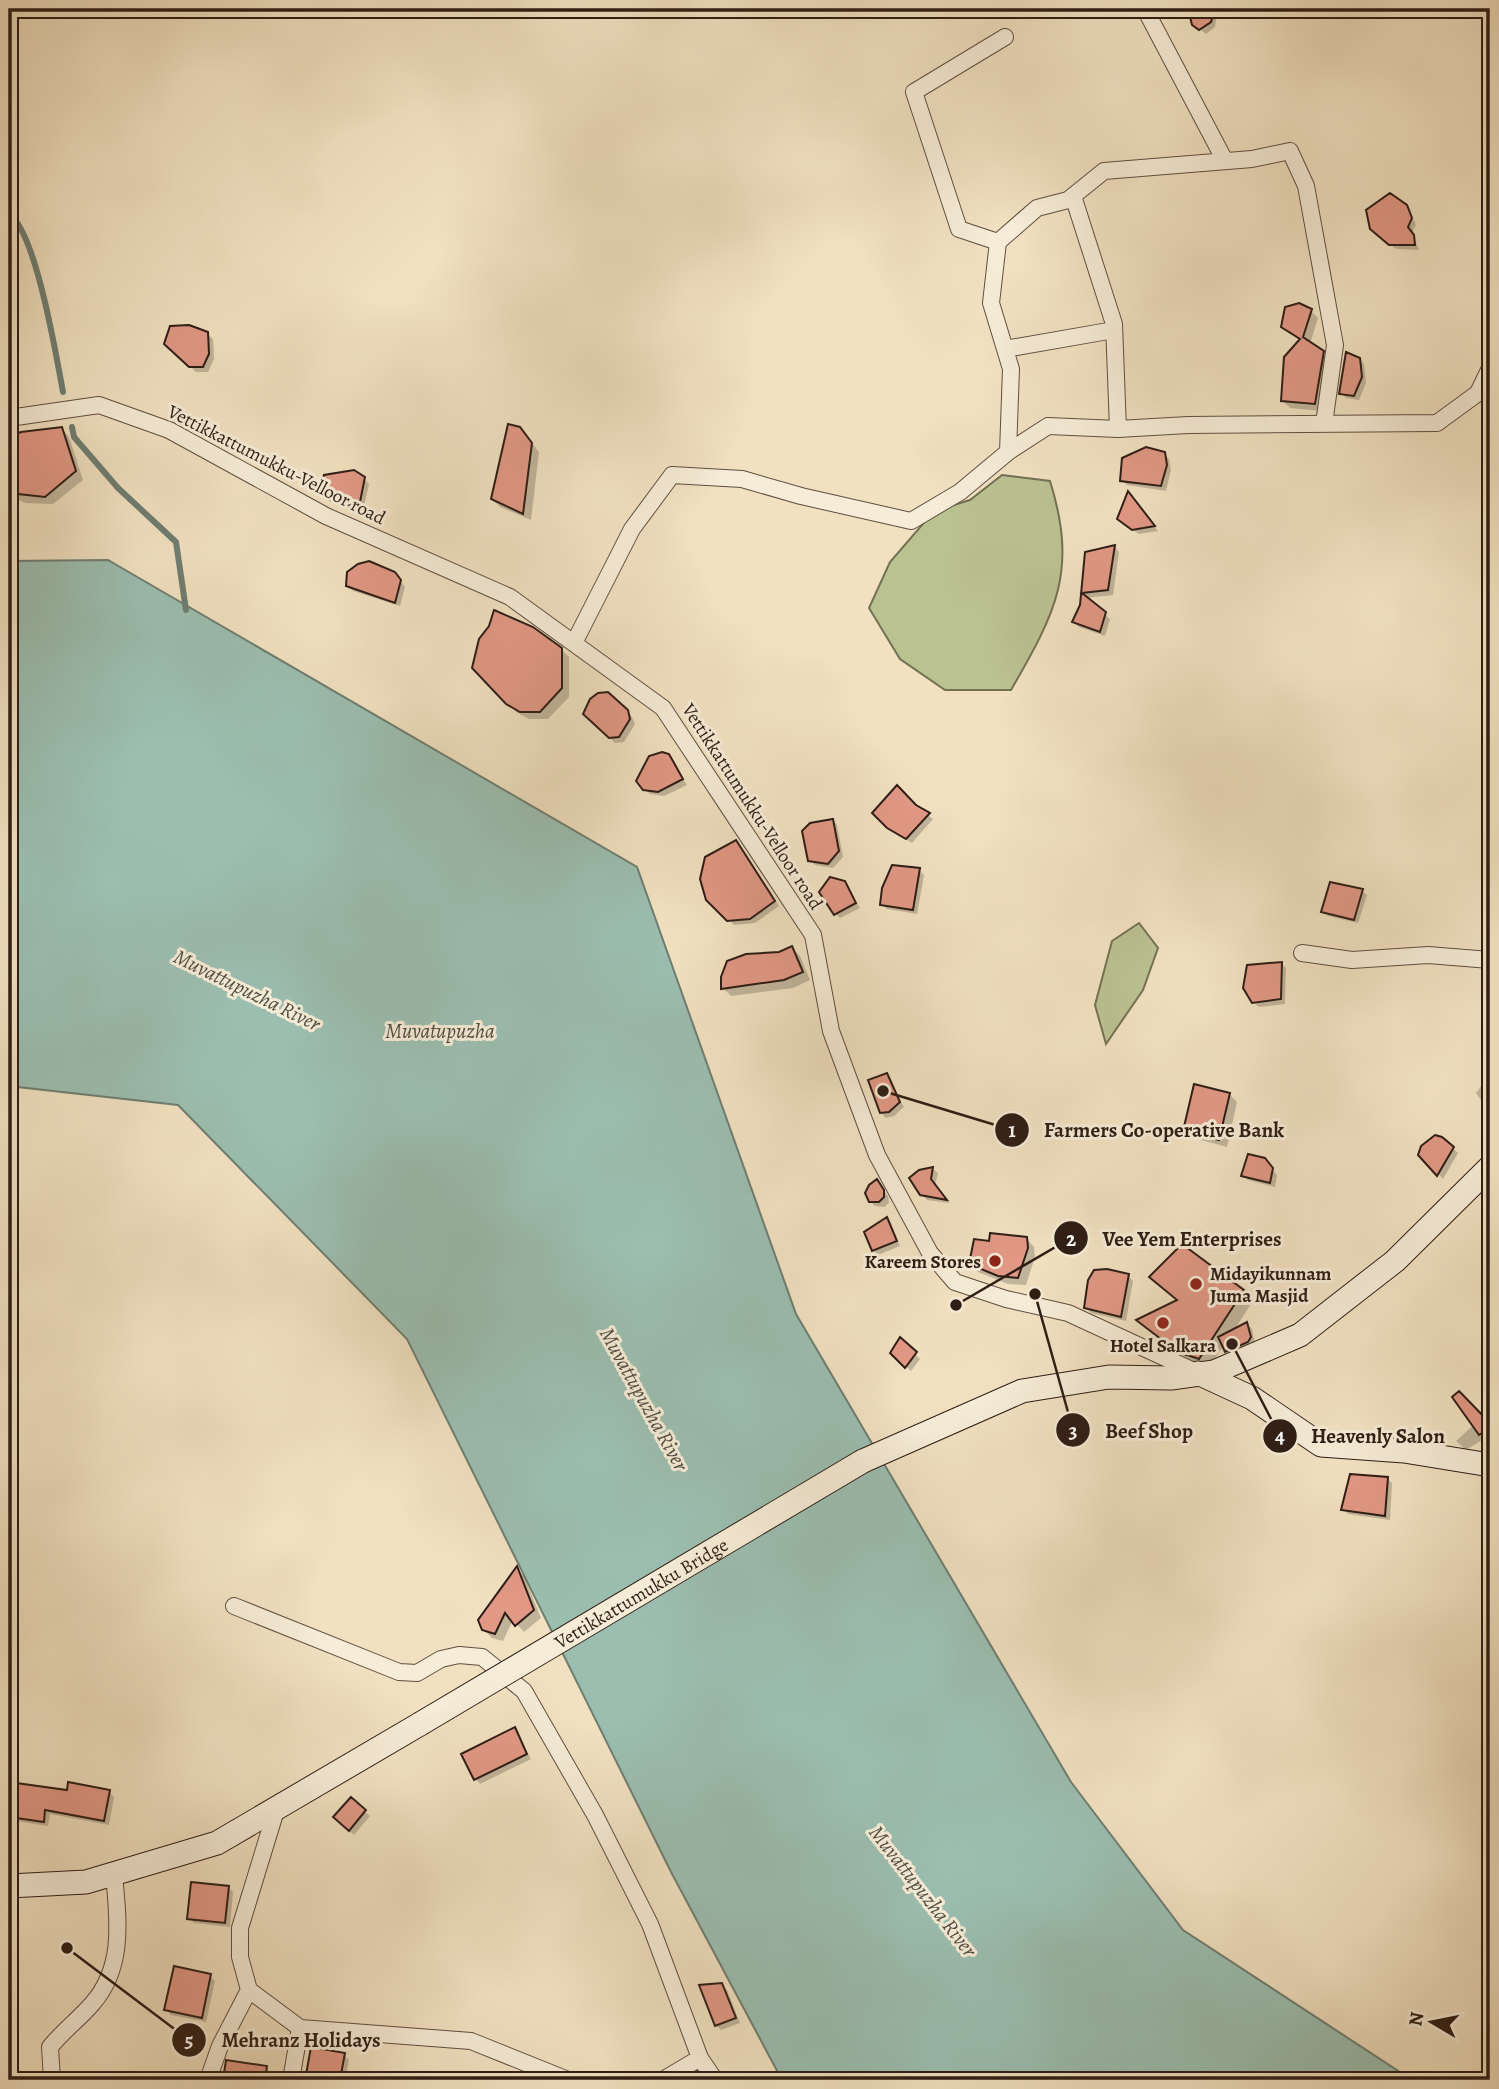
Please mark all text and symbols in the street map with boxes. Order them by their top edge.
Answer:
street label: Vettikkattumukku-Velloor road [162,398,391,532]
street label: Vettikkattumukku-Velloor road [675,697,829,915]
water label: Muvattupuzha River [169,942,326,1038]
water label: Muvatupuzha [385,1017,495,1045]
callout: Farmers Co-operative Bank [994,1109,1298,1151]
text: 1 [1008,1116,1016,1144]
text: Farmers Co-operative Bank [1044,1116,1284,1144]
callout: Vee Yem Enterprises [1054,1217,1296,1259]
text: 2 [1066,1225,1076,1253]
text: Vee Yem Enterprises [1102,1225,1282,1253]
place label: Kareem Stores [865,1249,981,1275]
marker: Kareem Stores [987,1253,1003,1269]
place label: Midayikunnam Juma Masjid [1210,1261,1332,1309]
marker: Midayikunnam Juma Masjid [1188,1276,1204,1292]
marker: Hotel Salkara [1155,1315,1171,1331]
water label: Muvattupuzha River [593,1322,695,1476]
place label: Hotel Salkara [1110,1333,1217,1359]
callout: Beef Shop [1056,1409,1207,1451]
callout: Heavenly Salon [1262,1415,1459,1457]
text: 3 [1068,1417,1078,1445]
text: Beef Shop [1105,1417,1193,1445]
text: 4 [1275,1422,1285,1450]
text: Heavenly Salon [1311,1422,1445,1450]
street label: Vettikkattumukku Bridge [549,1532,733,1656]
water label: Muvattupuzha River [863,1819,984,1963]
north arrow [1398,1988,1468,2058]
text: N [1402,2010,1430,2028]
callout: Mehranz Holidays [172,2019,394,2061]
text: 5 [185,2026,194,2054]
text: Mehranz Holidays [221,2026,381,2054]

